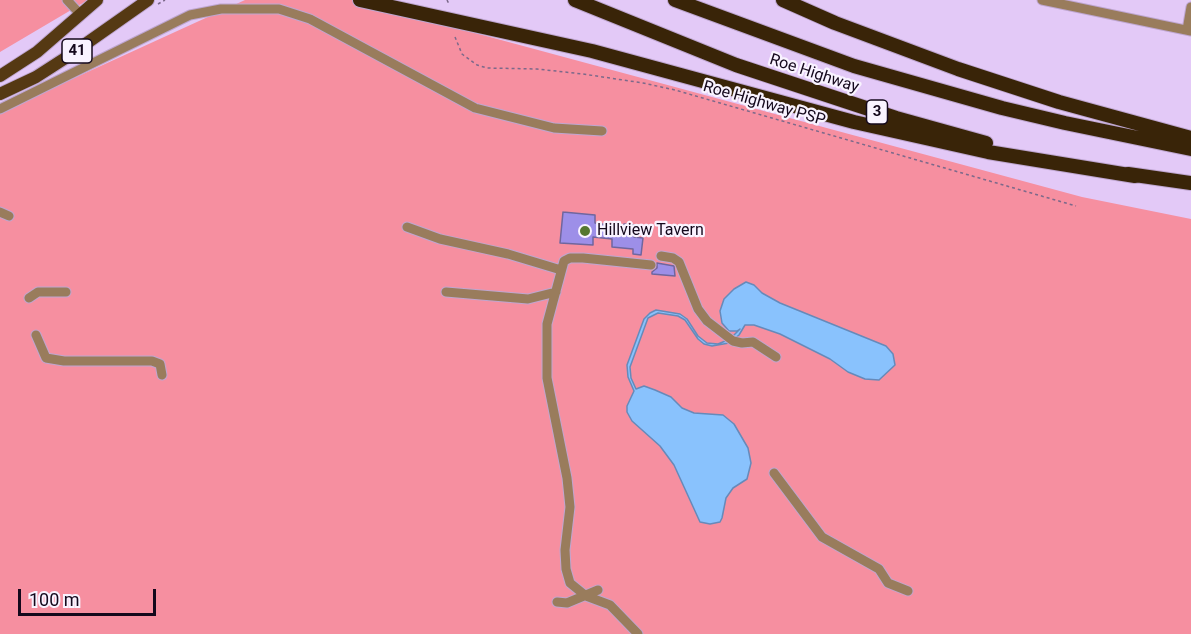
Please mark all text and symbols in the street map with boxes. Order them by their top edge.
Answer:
road number: 41 [62,39,92,63]
street label: Roe Highway [767,51,861,97]
street label: Roe Highway PSP [701,77,827,131]
road number: 3 [866,100,888,124]
place label: Hillview Tavern [597,221,704,241]
marker: Hillview Tavern [578,224,592,238]
scale bar [21,577,159,615]
text: 100 m [29,589,80,610]

